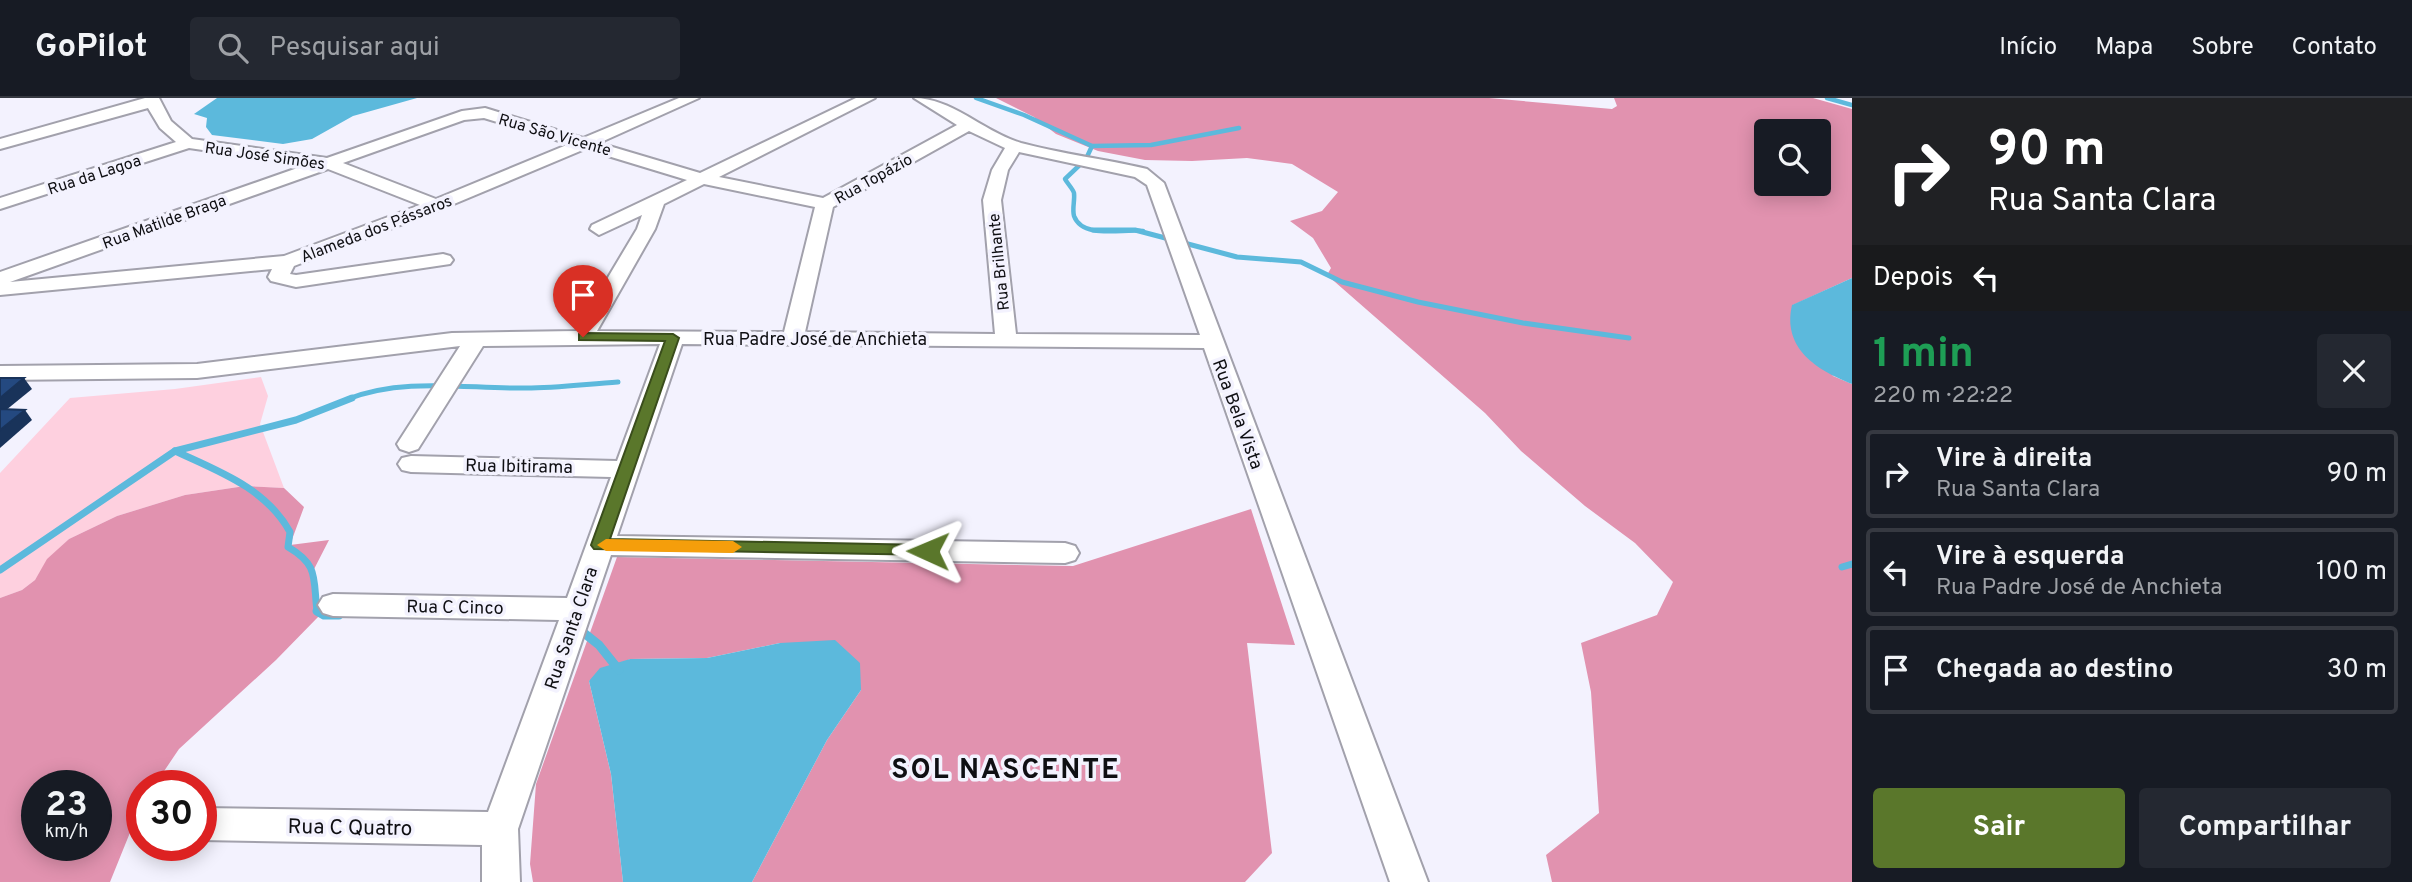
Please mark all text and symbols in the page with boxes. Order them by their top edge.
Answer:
search box [190,17,680,80]
text: GoPilot [35,27,148,69]
icon: search [214,29,252,67]
text: Pesquisar aqui [270,32,440,65]
text: Início [1999,33,2057,63]
text: Mapa [2095,33,2153,63]
text: Sobre [2191,33,2254,63]
text: Contato [2292,33,2377,63]
street label: Rua São Vicente [496,110,613,162]
map controls [1754,119,1831,196]
button: search [1754,119,1831,196]
text: 90 m [1988,121,2106,183]
icon: right [1873,126,1964,217]
street label: Rua José Simões [203,139,326,175]
street label: Rua Topázio [831,150,917,209]
street label: Rua da Lagoa [45,151,144,200]
text: Rua Santa Clara [1988,182,2216,222]
street label: Rua Matilde Braga [100,191,229,255]
street label: Alameda dos Pássaros [298,192,455,268]
street label: Rua Brilhante [985,212,1015,311]
icon: left [1967,259,2005,297]
text: Depois [1873,262,1953,295]
pin [553,265,613,337]
icon: arrive [564,276,602,314]
street label: Rua Padre José de Anchieta [703,329,927,352]
text: 1 min [1873,329,1974,382]
button: close [2317,334,2391,408]
street label: Rua Bela Vista [1206,356,1267,473]
text: 220 m · 22:22 [1873,382,2013,411]
text: Vire à direita [1936,443,2092,476]
street label: Rua Ibitirama [465,455,573,480]
icon: right [1877,455,1915,493]
text: 90 m [2327,458,2387,491]
text: Rua Santa Clara [1936,476,2100,505]
position arrow [891,514,965,588]
text: Vire à esquerda [1936,541,2124,574]
icon: left [1877,553,1915,591]
text: 100 m [2316,556,2387,589]
street label: Rua Santa Clara [541,564,604,693]
text: Rua Padre José de Anchieta [1936,574,2222,603]
street label: Rua C Cinco [406,596,504,621]
icon: arrive [1877,651,1915,689]
text: Chegada ao destino [1936,654,2173,687]
text: 30 m [2327,654,2387,687]
district label: SOL NASCENTE [891,753,1121,789]
speed limit sign: 30 [126,770,217,861]
text: 23 [45,784,88,828]
button: Sair [1873,788,2125,868]
button: Compartilhar [2139,788,2391,868]
street label: Rua C Quatro [287,814,413,843]
text: km/h [45,821,88,844]

